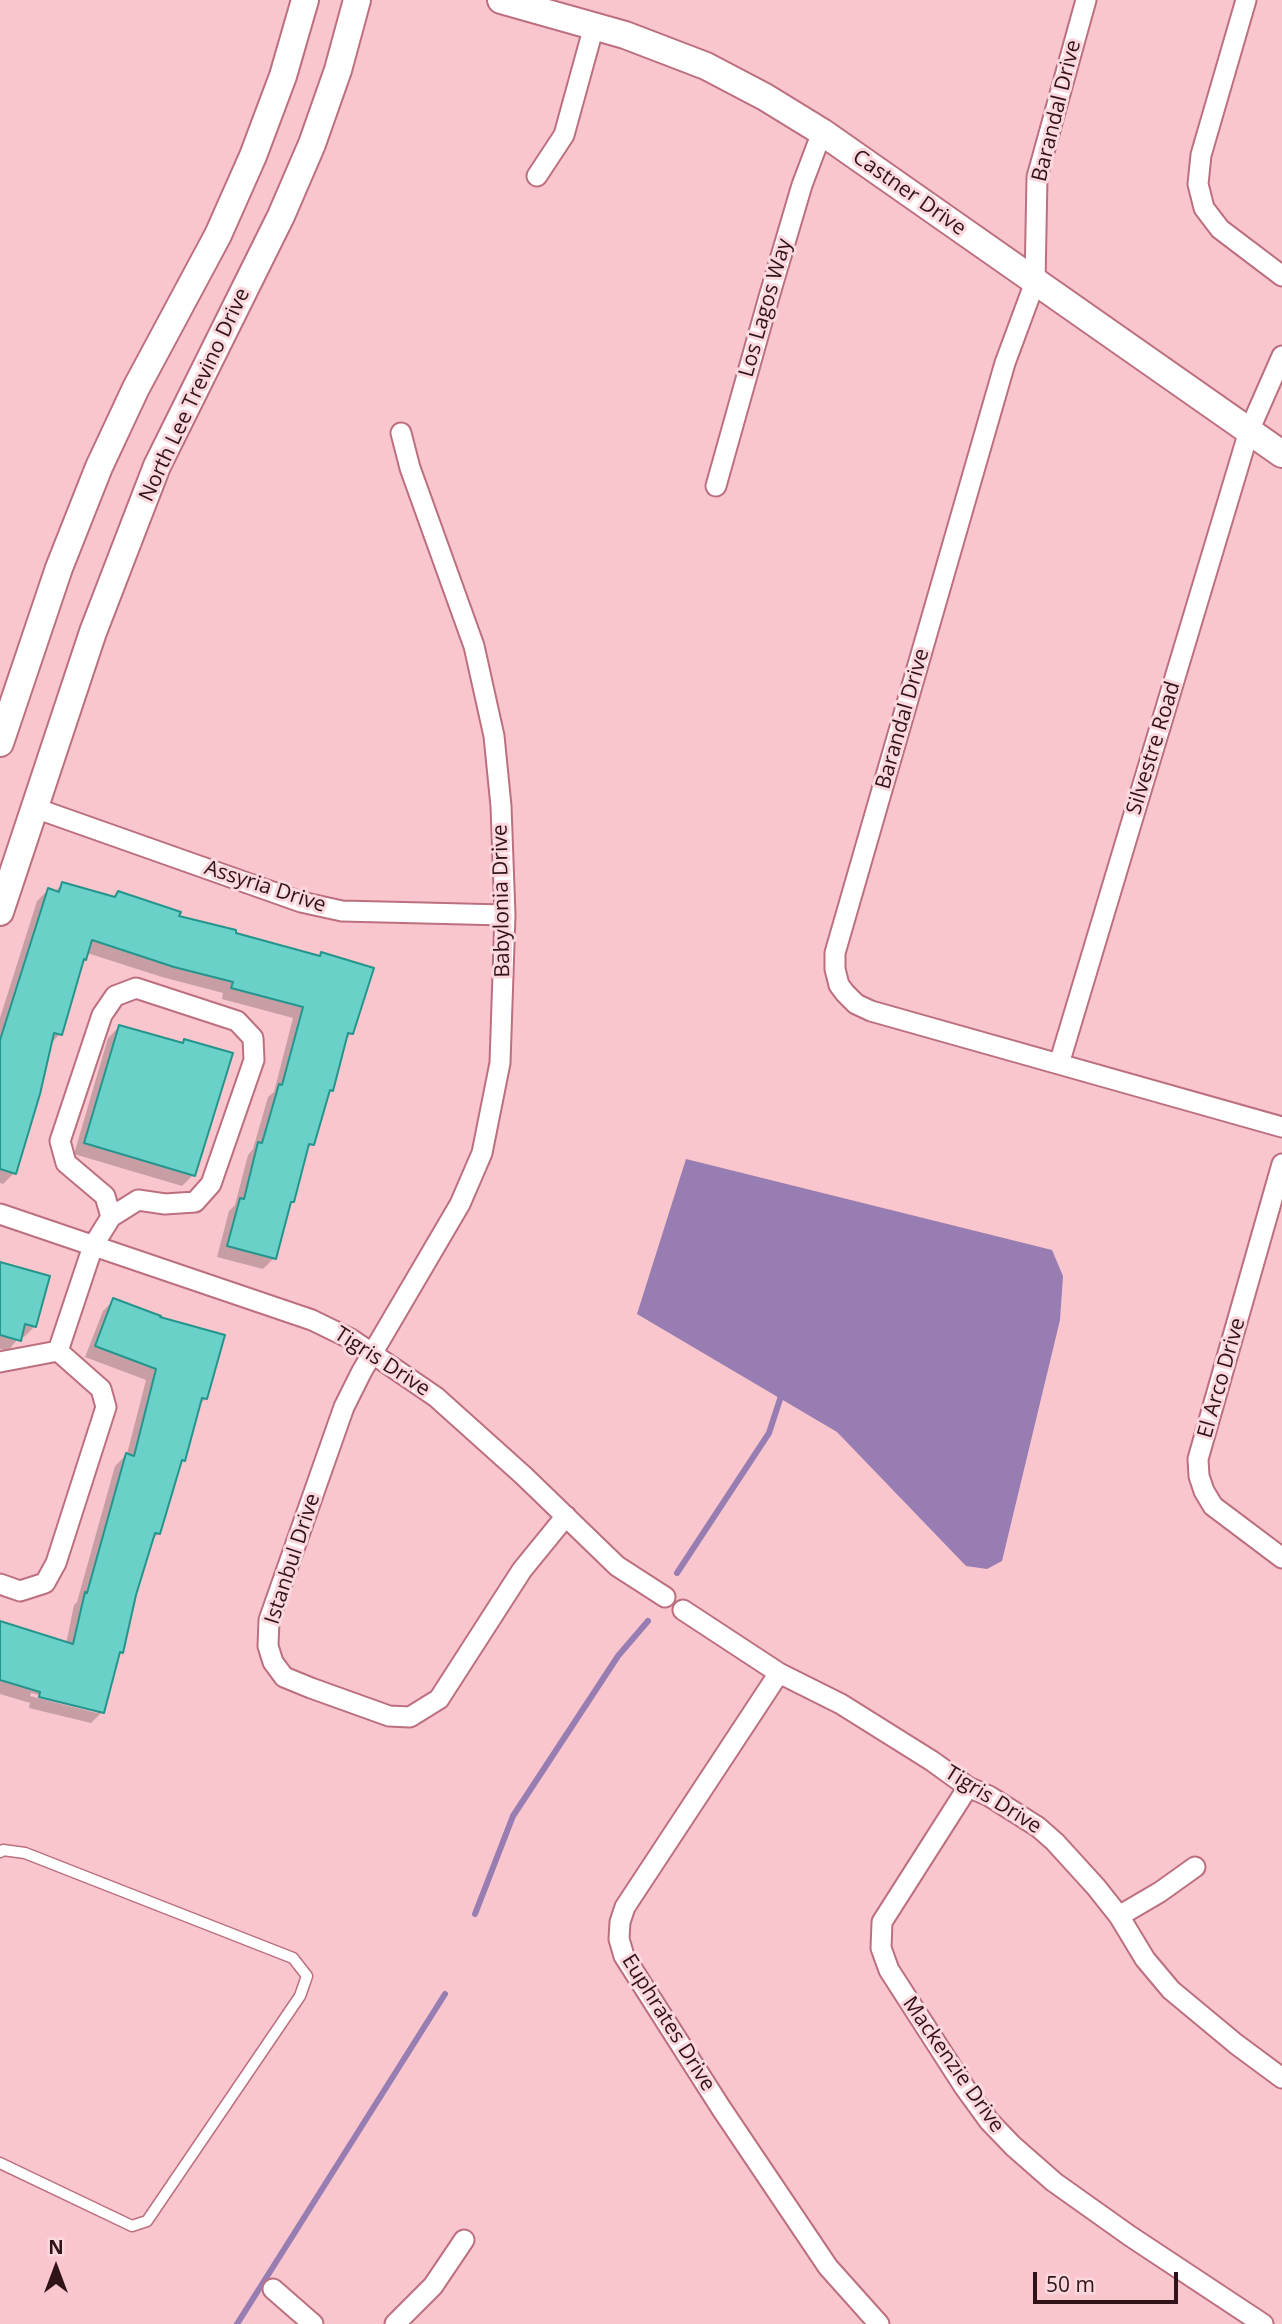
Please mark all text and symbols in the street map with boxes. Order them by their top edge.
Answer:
street label: Barandal Drive [1027,38,1087,184]
street label: Castner Drive [848,145,970,241]
street label: Los Lagos Way [734,236,798,380]
street label: North Lee Trevino Drive [134,284,256,506]
street label: Barandal Drive [871,646,935,792]
street label: Silvestre Road [1122,678,1186,818]
street label: Babylonia Drive [488,824,516,978]
street label: Assyria Drive [201,856,329,918]
street label: El Arco Drive [1193,1315,1251,1441]
street label: Tigris Drive [329,1322,435,1402]
street label: Istanbul Drive [260,1491,326,1627]
street label: Tigris Drive [940,1760,1046,1840]
street label: Euphrates Drive [616,1950,720,2096]
street label: Mackenzie Drive [897,1992,1009,2138]
north arrow [21,2233,91,2303]
text: N [48,2234,64,2260]
scale bar [1037,2258,1182,2302]
text: 50 m [1046,2270,1095,2298]

